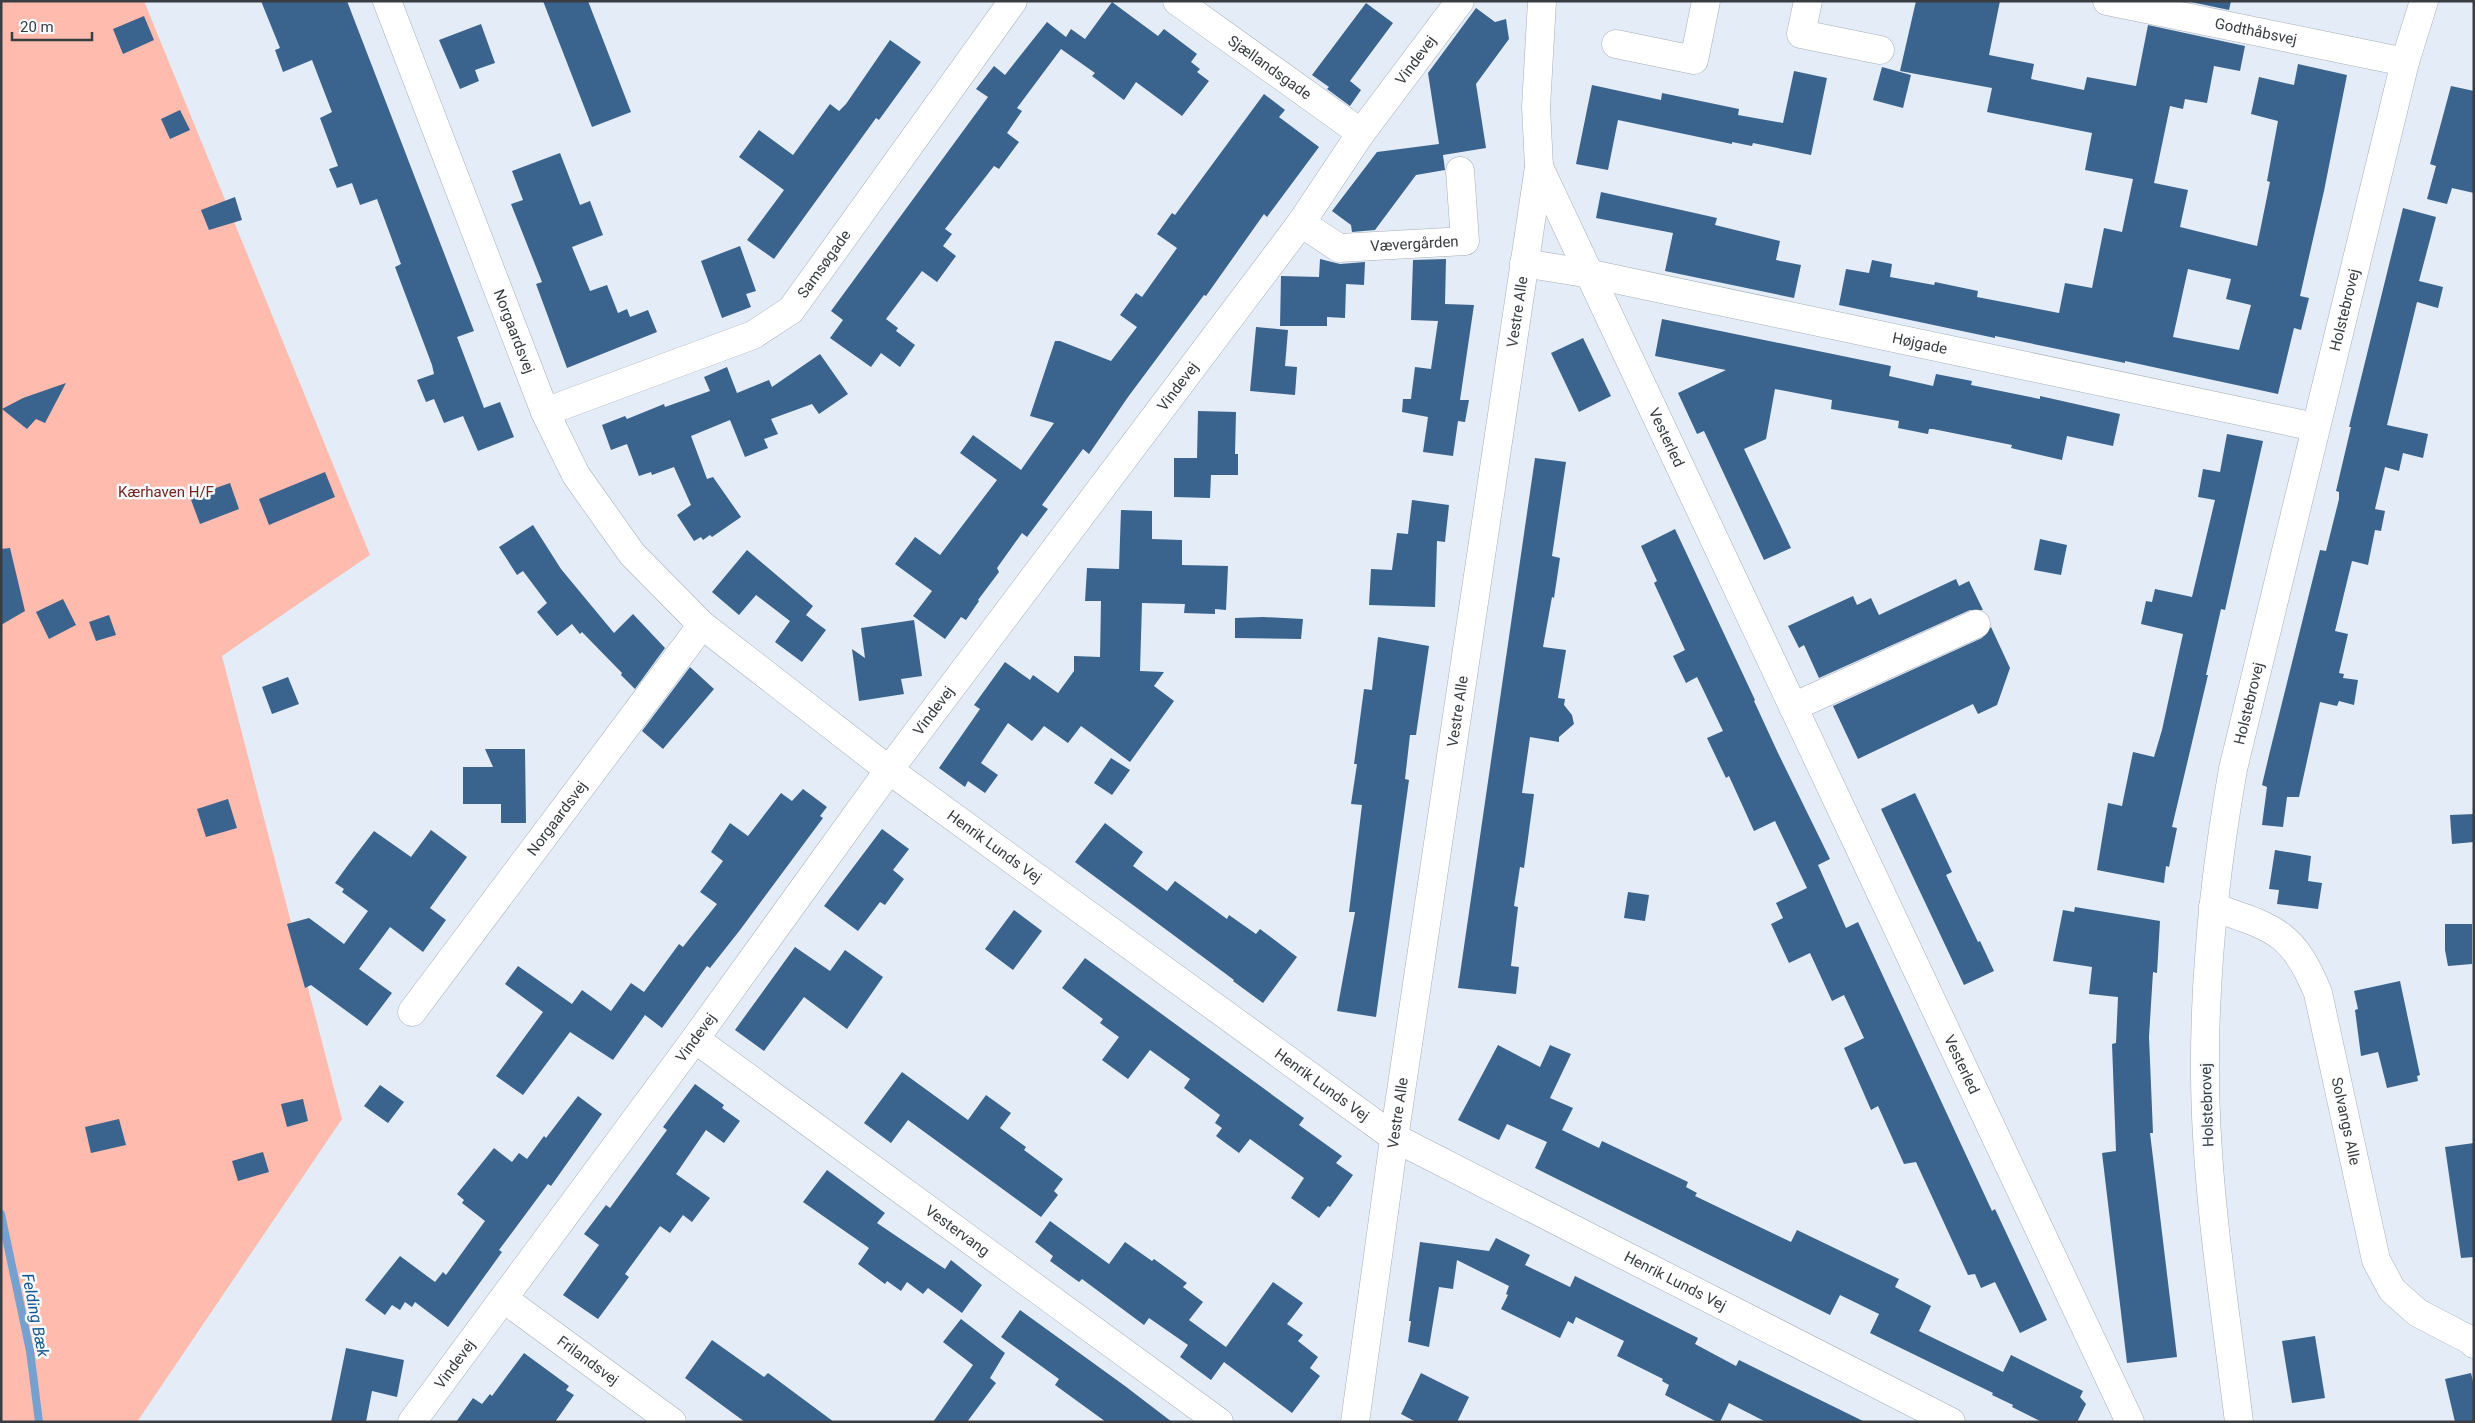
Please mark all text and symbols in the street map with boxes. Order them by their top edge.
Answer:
scale bar [12,10,92,42]
street label: Godthåbsvej [2213,14,2299,49]
text: 20 m [20,18,54,36]
street label: Sjællandsgade [1224,32,1315,103]
street label: Vindevej [1392,32,1440,88]
street label: Samsøgade [794,226,855,301]
street label: Vævergården [1370,232,1459,255]
street label: Holstebrovej [2326,267,2363,353]
street label: Vestre Alle [1503,275,1532,349]
street label: Norgaardsvej [490,287,538,376]
street label: Højgade [1891,329,1949,358]
street label: Vindevej [1154,358,1202,414]
street label: Vesterled [1645,405,1688,470]
park label: Kærhaven H/F [118,483,214,501]
street label: Holstebrovej [2230,661,2268,746]
street label: Vestre Alle [1444,675,1472,748]
street label: Vindevej [909,683,958,739]
street label: Norgaardsvej [523,777,591,859]
street label: Henrik Lunds Vej [944,806,1045,887]
street label: Vindevej [672,1009,720,1066]
street label: Vesterled [1940,1032,1983,1097]
street label: Henrik Lunds Vej [1271,1045,1373,1125]
street label: Holstebrovej [2197,1063,2217,1147]
street label: Solvangs Alle [2328,1075,2364,1167]
street label: Vestre Alle [1384,1076,1412,1150]
street label: Vestervang [922,1201,993,1260]
street label: Henrik Lunds Vej [1621,1248,1729,1315]
water label: Felding Bæk [18,1272,53,1360]
street label: Frilandsvej [554,1332,622,1389]
street label: Vindevej [431,1336,479,1392]

